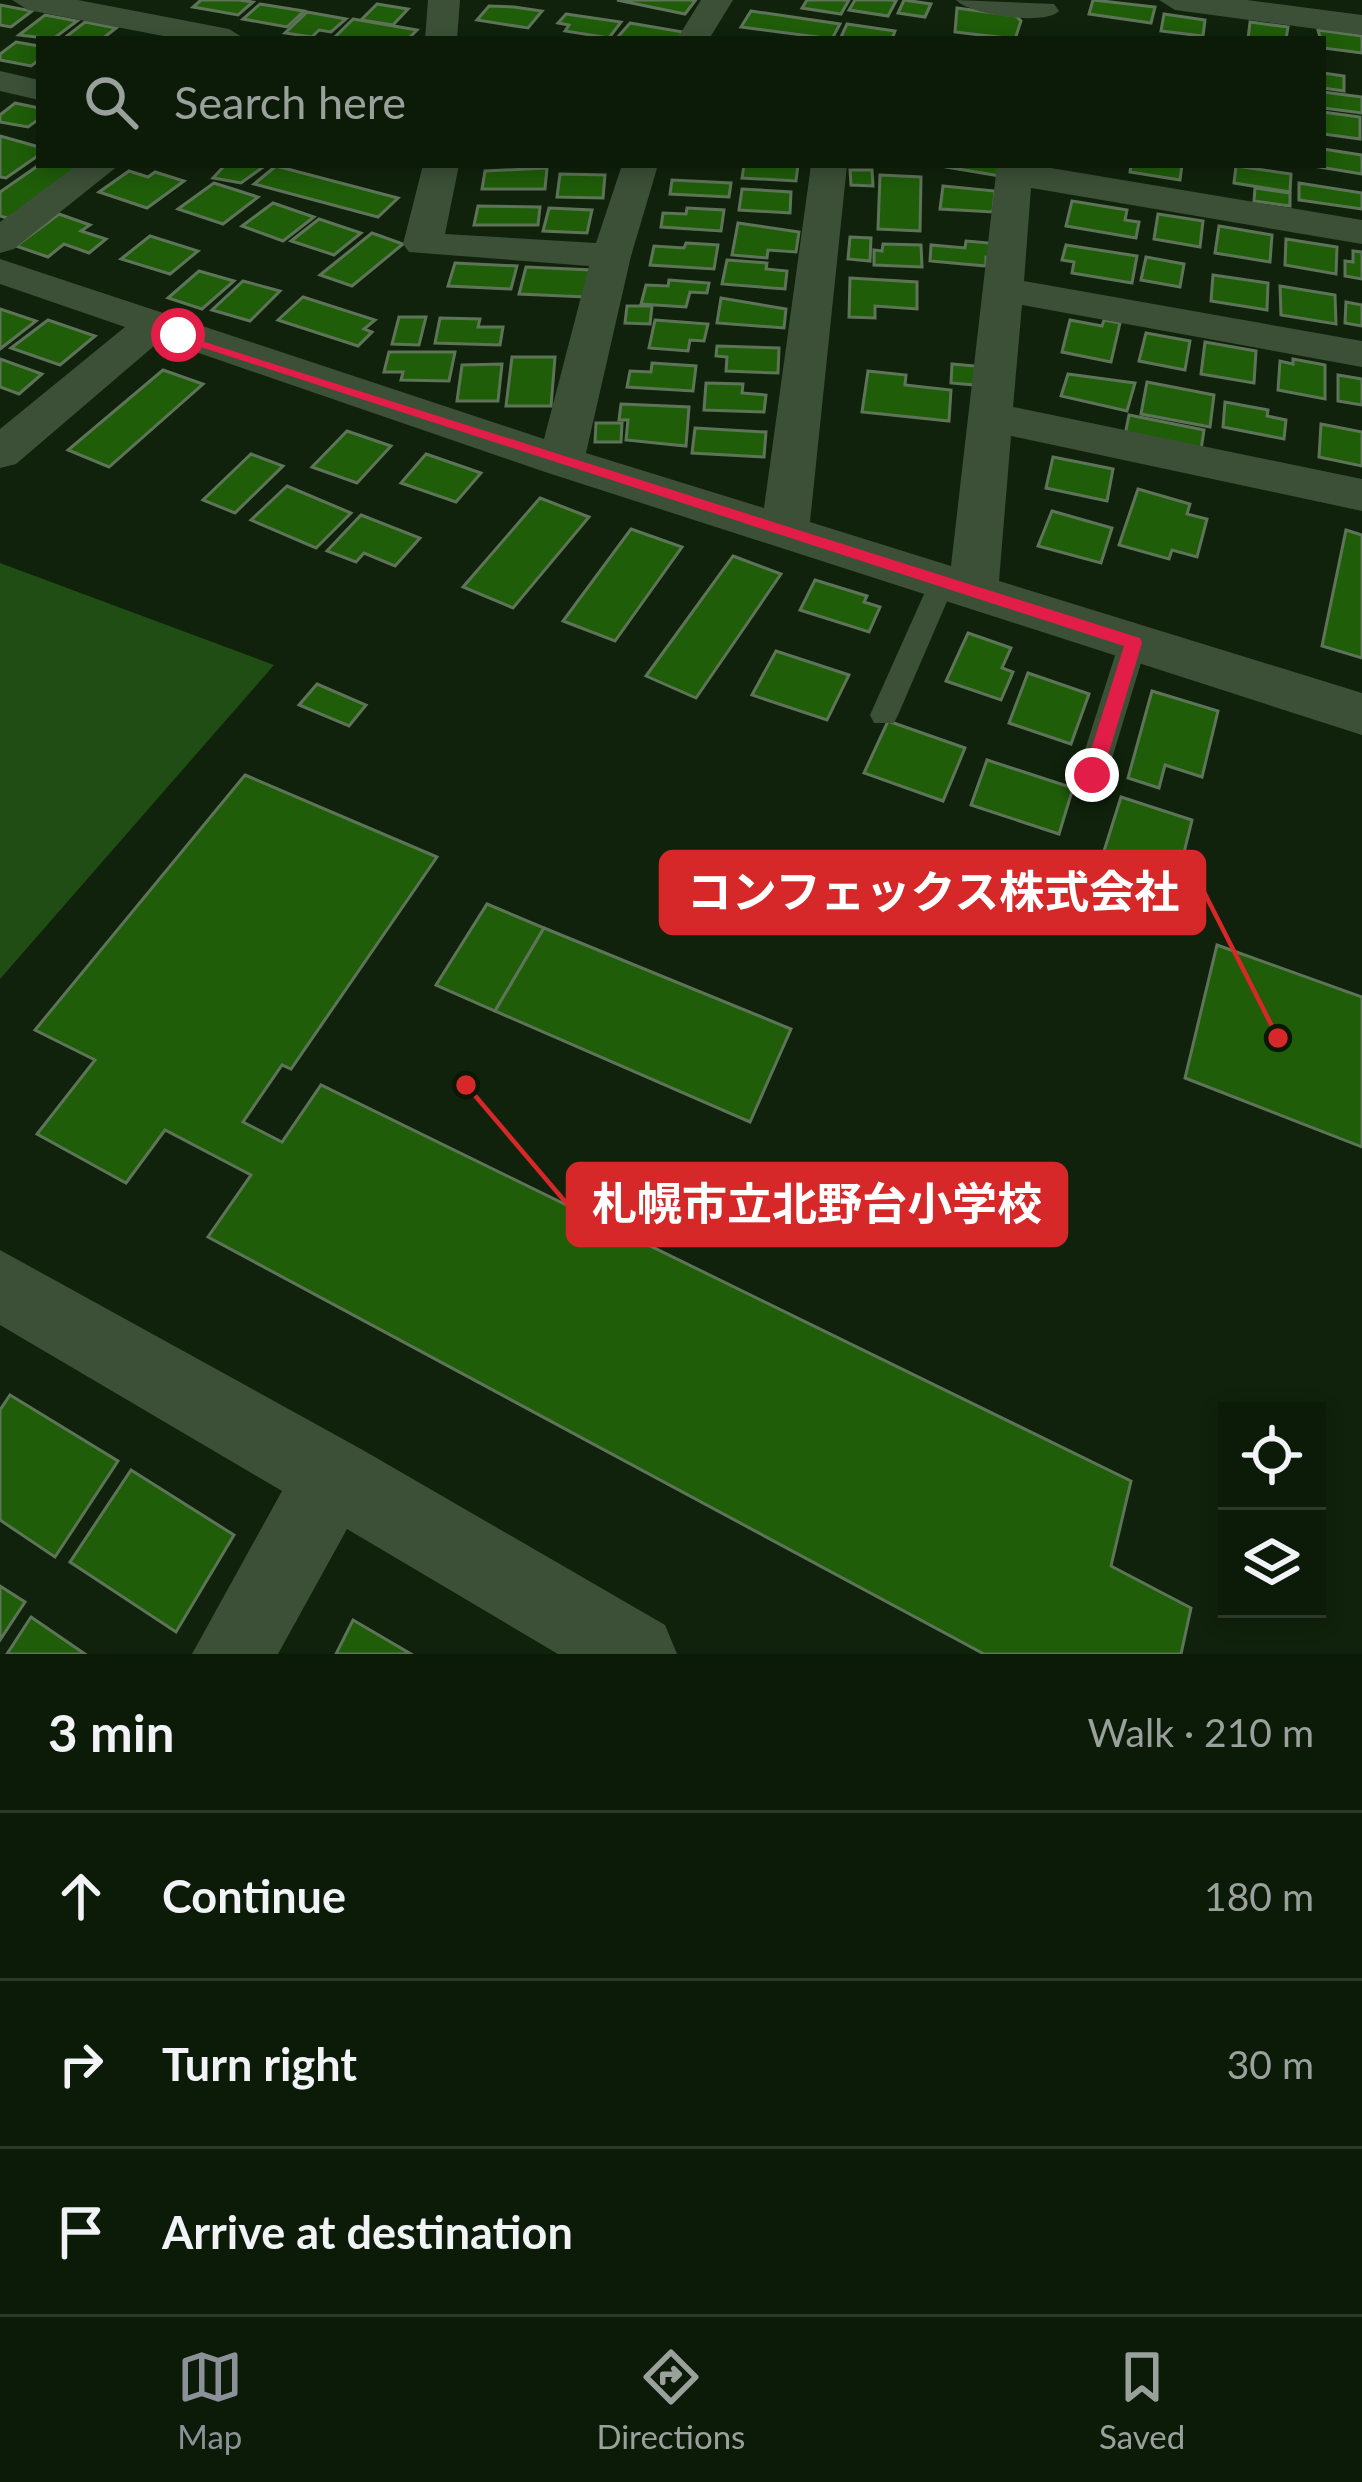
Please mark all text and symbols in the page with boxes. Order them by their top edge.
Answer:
search box [36,36,1326,168]
icon: search [78,69,144,135]
text: Search here [174,75,406,129]
route start [151,308,205,362]
route end [1065,748,1119,802]
callout: コンフェックス株式会社 [661,852,1204,933]
text: コンフェックス株式会社 [687,864,1179,918]
callout: 札幌市立北野台小学校 [568,1164,1066,1245]
text: 札幌市立北野台小学校 [592,1176,1042,1230]
map controls [1218,1402,1326,1618]
button: locate [1218,1402,1326,1510]
button: layers [1218,1510,1326,1618]
text: 3 min [48,1702,174,1763]
text: Walk · 210 m [1087,1709,1314,1755]
icon: ahead [48,1863,114,1929]
text: Continue [162,1869,346,1923]
text: 180 m [1204,1873,1314,1919]
icon: right [48,2031,114,2097]
text: Turn right [162,2037,357,2091]
text: 30 m [1227,2041,1314,2087]
icon: arrive [48,2199,114,2265]
text: Arrive at destination [162,2205,573,2259]
tab: Map [177,2344,243,2456]
tab: Directions [596,2344,745,2456]
tab: Saved [1099,2344,1185,2456]

